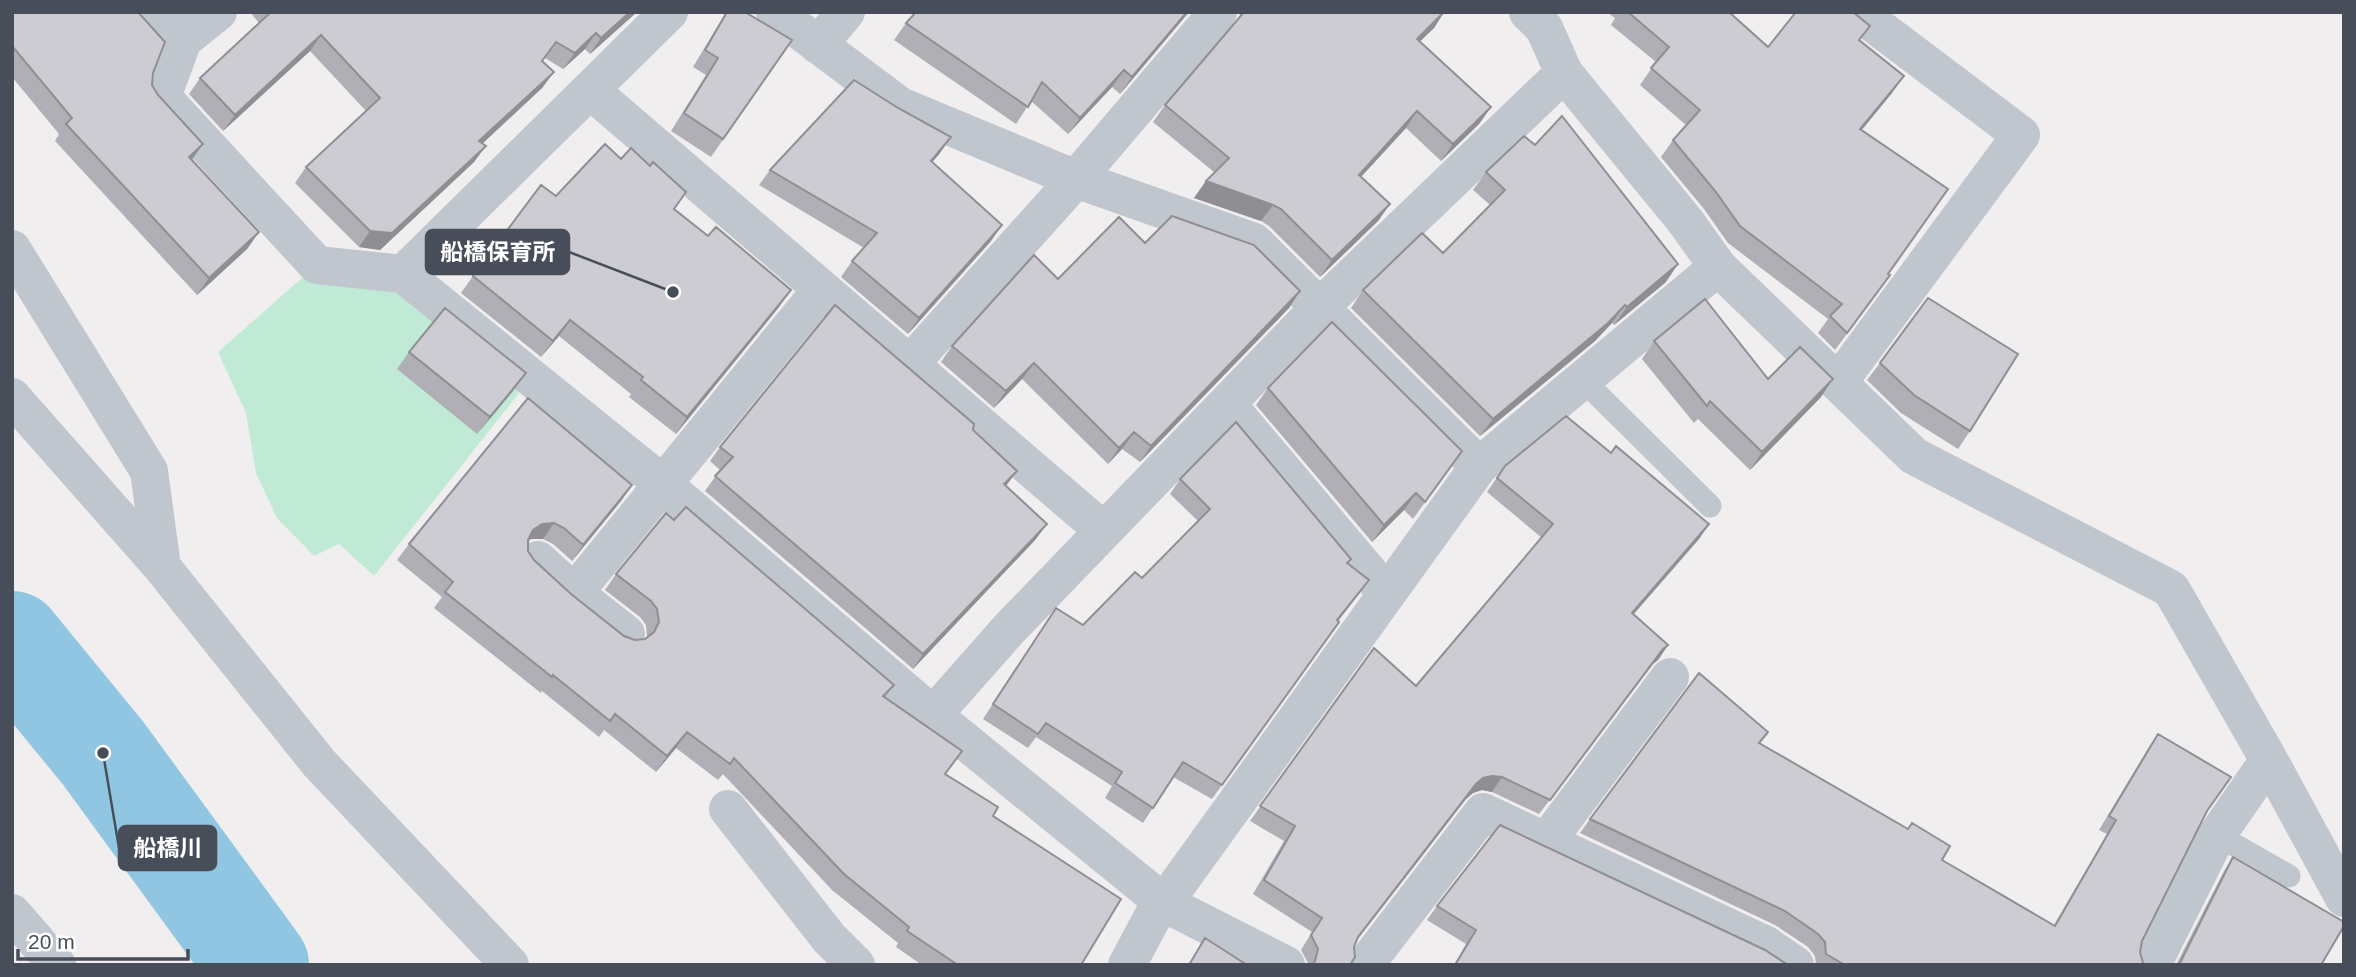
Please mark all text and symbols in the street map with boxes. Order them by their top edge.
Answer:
callout: 船橋保育所 [426,230,569,274]
text: 船橋保育所 [441,239,556,265]
callout: 船橋川 [119,826,216,870]
text: 船橋川 [134,835,203,861]
scale bar [18,918,187,962]
text: 20 m [28,930,75,953]

